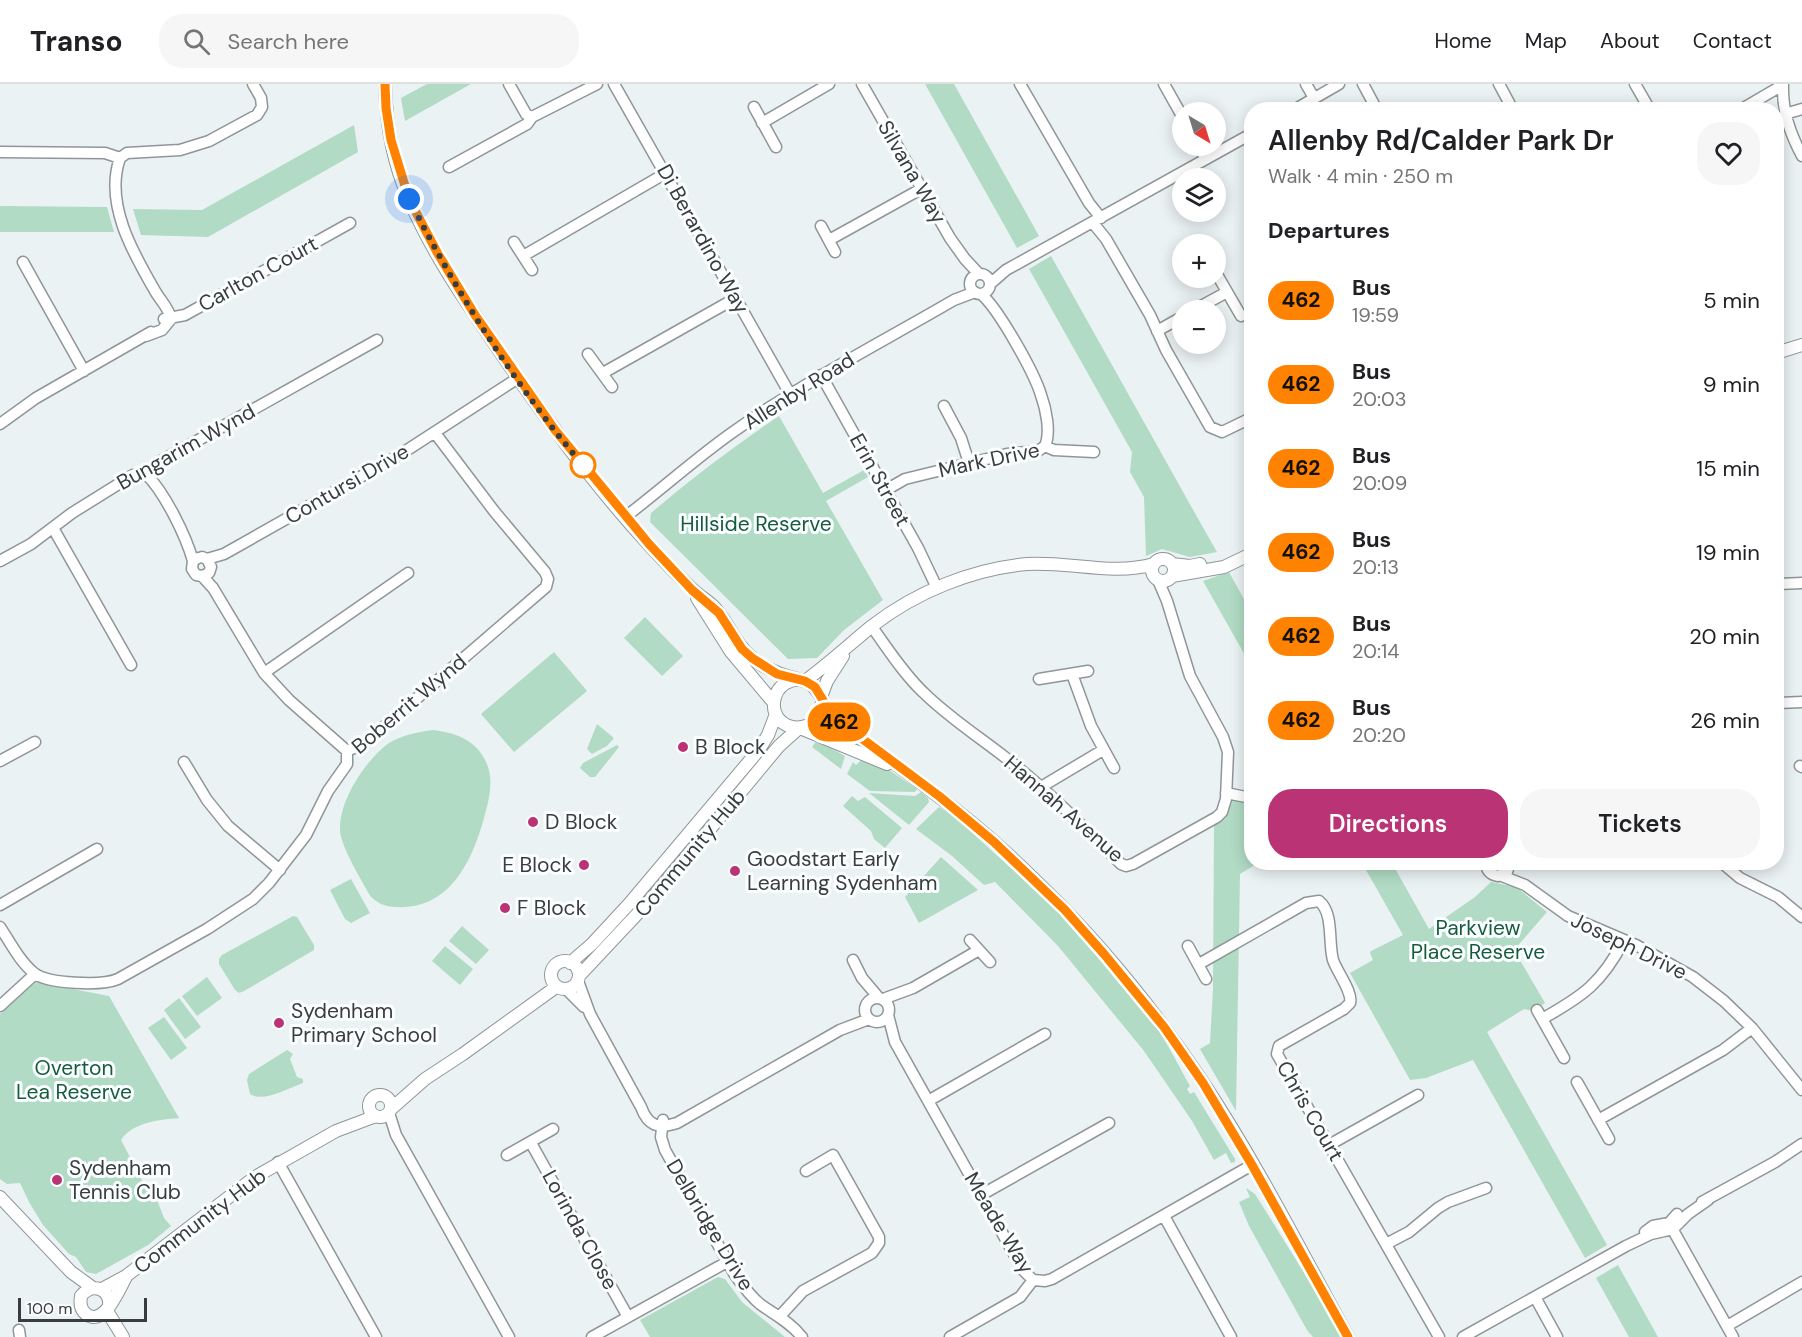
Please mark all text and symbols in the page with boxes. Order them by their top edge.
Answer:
search box [159,14,579,68]
text: Transo [30,23,123,60]
icon: search [180,25,213,58]
text: Search here [228,27,349,56]
text: Home [1434,27,1492,55]
text: Map [1525,27,1567,55]
text: About [1600,27,1660,55]
text: Contact [1693,27,1772,55]
north arrow [1172,102,1226,156]
map controls [1172,102,1226,354]
street label: Silvana Way [871,115,953,229]
text: Allenby Rd/Calder Park Dr [1268,122,1614,159]
button: heart [1697,122,1760,185]
street label: Di Berardino Way [650,159,756,319]
text: Walk · 4 min · 250 m [1268,163,1453,189]
button: layers [1172,168,1226,222]
your location [394,184,424,214]
text: Departures [1268,216,1390,245]
street label: Carlton Court [193,230,323,318]
button: + [1172,234,1226,288]
text: Bus [1352,273,1391,302]
text: 462 [1282,286,1320,314]
text: 5 min [1703,286,1760,315]
button: − [1172,300,1226,354]
text: 19:59 [1352,302,1399,328]
street label: Allenby Road [738,346,860,436]
text: Bus [1352,357,1391,386]
text: 462 [1282,370,1320,398]
text: 9 min [1703,370,1760,399]
text: 20:03 [1352,386,1407,412]
street label: Bungarim Wynd [112,397,260,497]
street label: Erin Street [843,429,917,531]
street label: Mark Drive [936,436,1042,484]
street label: Contursi Drive [280,437,414,531]
text: Bus [1352,441,1391,470]
unlabelled marker [570,452,596,478]
text: 462 [1282,454,1320,482]
text: 15 min [1696,454,1760,483]
text: 20:09 [1352,470,1407,496]
park label: Hillside Reserve [680,510,832,538]
text: Bus [1352,525,1391,554]
text: 462 [1282,538,1320,566]
text: 19 min [1696,538,1760,567]
text: 20:13 [1352,554,1399,580]
text: Bus [1352,609,1391,638]
text: 462 [1282,622,1320,650]
text: 20 min [1689,622,1760,651]
text: 20:14 [1352,638,1399,664]
street label: Boberrit Wynd [346,648,472,760]
text: Bus [1352,693,1391,722]
line badge: 462 [804,702,874,742]
text: 462 [1282,706,1320,734]
text: 26 min [1690,706,1760,735]
text: 462 [820,708,858,736]
text: 20:20 [1352,722,1406,748]
place label: B Block [695,733,766,761]
marker: B Block [676,740,690,754]
street label: Hannah Avenue [998,749,1130,869]
street label: Community Hub [628,783,752,923]
button: Directions [1268,789,1508,858]
button: Tickets [1520,789,1760,858]
place label: D Block [545,808,618,836]
marker: D Block [526,815,540,829]
place label: Goodstart Early Learning Sydenham [747,845,937,897]
place label: E Block [502,851,572,879]
marker: E Block [577,858,591,872]
marker: Goodstart Early Learning Sydenham [728,864,742,878]
place label: F Block [517,894,587,922]
marker: F Block [498,901,512,915]
street label: Joseph Drive [1566,906,1692,986]
park label: Parkview Place Reserve [1411,914,1545,966]
place label: Sydenham Primary School [291,997,437,1049]
marker: Sydenham Primary School [272,1016,286,1030]
park label: Overton Lea Reserve [16,1054,132,1106]
street label: Chris Court [1270,1056,1350,1166]
place label: Sydenham Tennis Club [69,1154,181,1206]
street label: Delbridge Drive [660,1154,760,1296]
street label: Community Hub [128,1162,272,1280]
street label: Lorinda Close [536,1165,624,1295]
street label: Meade Way [958,1167,1040,1279]
marker: Sydenham Tennis Club [50,1173,64,1187]
scale bar [18,1295,147,1322]
text: 100 m [27,1298,72,1319]

